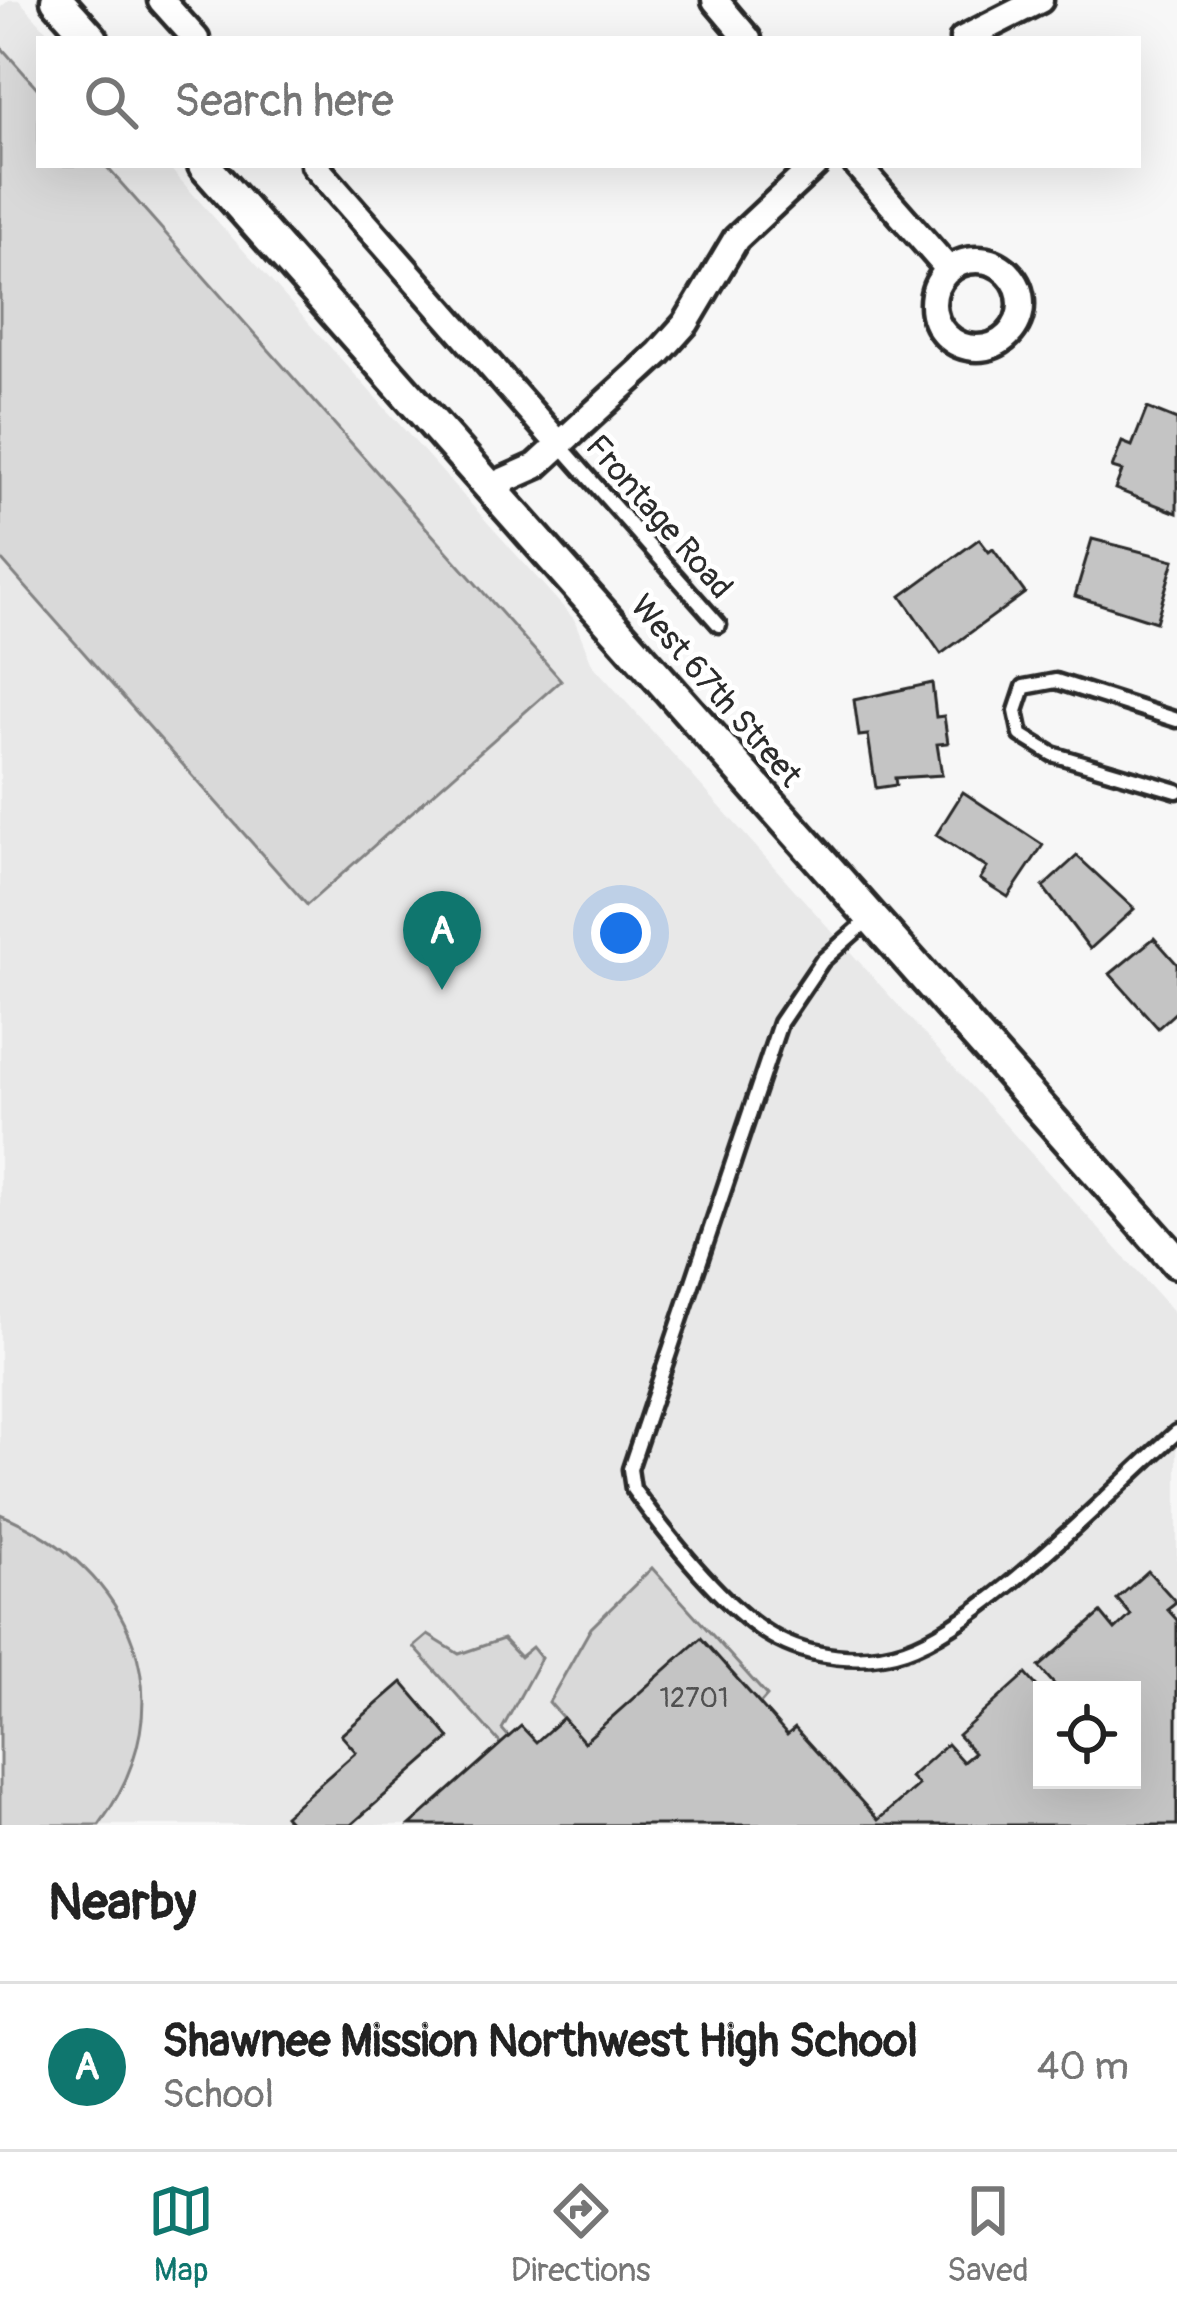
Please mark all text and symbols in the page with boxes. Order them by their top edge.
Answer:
search box [36,36,1141,168]
icon: search [78,69,144,135]
text: Search here [174,74,394,130]
street label: Frontage Road [577,427,741,607]
street label: West 67th Street [621,586,811,796]
pin: A [403,891,481,990]
your location [591,903,651,963]
map controls [1033,1681,1141,1789]
button: locate [1033,1681,1141,1789]
house number: 12701 [660,1682,728,1715]
text: Nearby [48,1871,196,1935]
text: Shawnee Mission Northwest High School [162,2014,918,2070]
text: A [74,2042,100,2091]
text: 40 m [1037,2042,1129,2091]
text: School [162,2070,274,2119]
tab: Map [148,2178,214,2291]
tab: Directions [511,2178,651,2291]
tab: Saved [947,2178,1029,2291]

